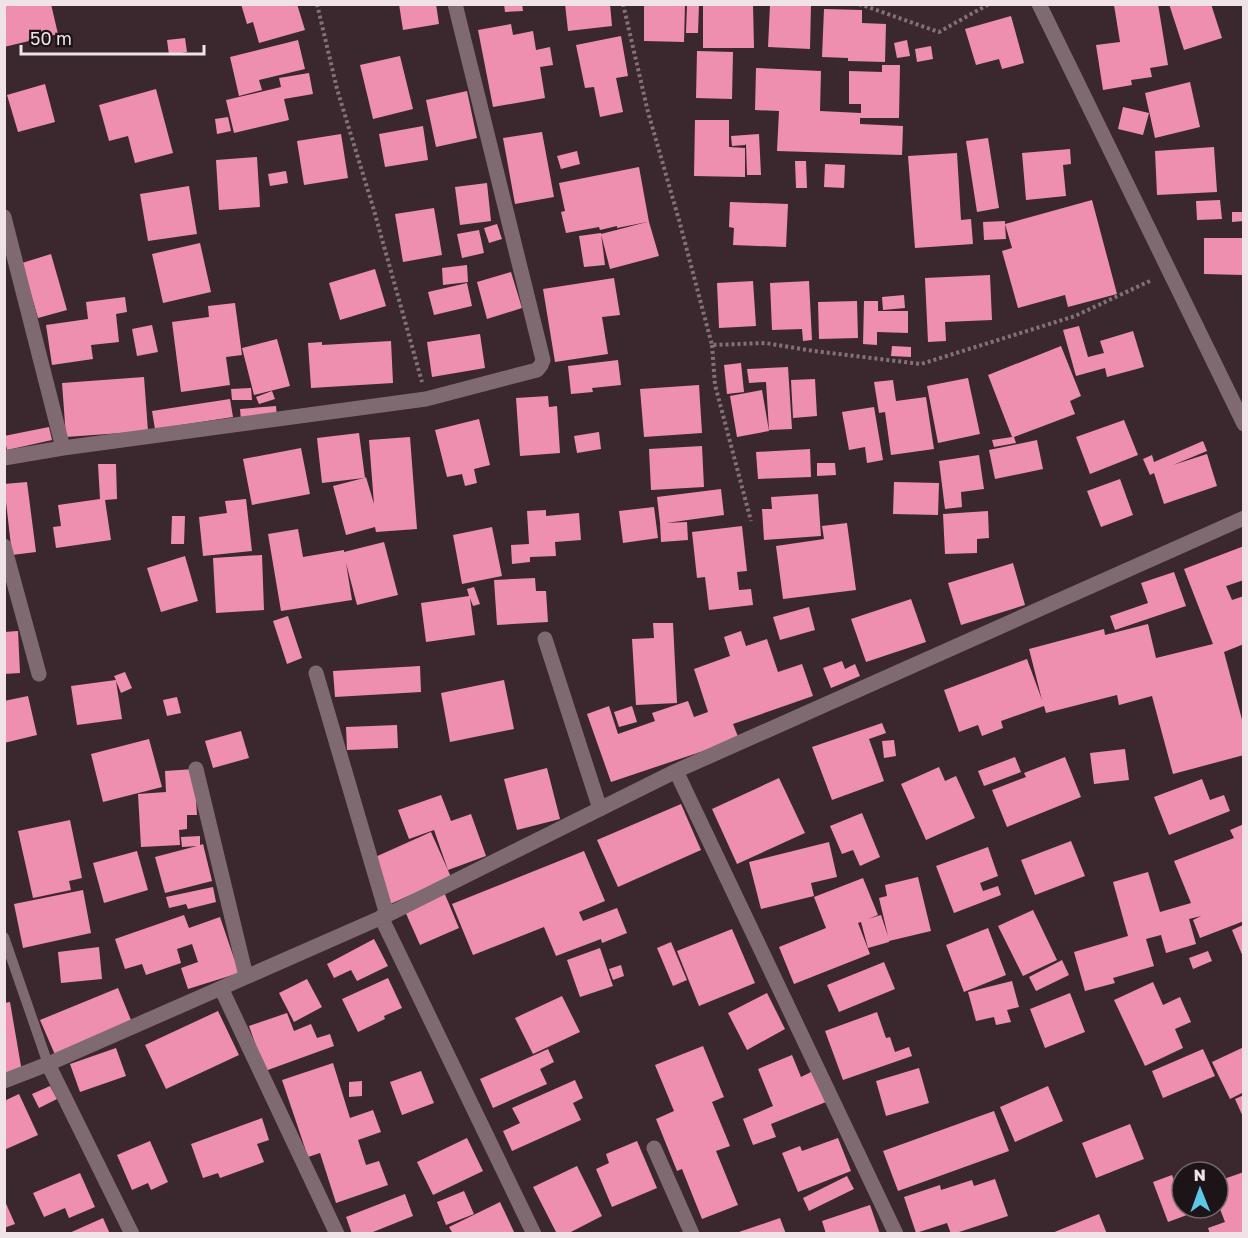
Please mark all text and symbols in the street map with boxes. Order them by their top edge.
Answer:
scale bar [21,18,204,56]
text: 50 m [30,27,72,49]
north arrow [1170,1160,1230,1220]
text: N [1193,1165,1206,1185]

